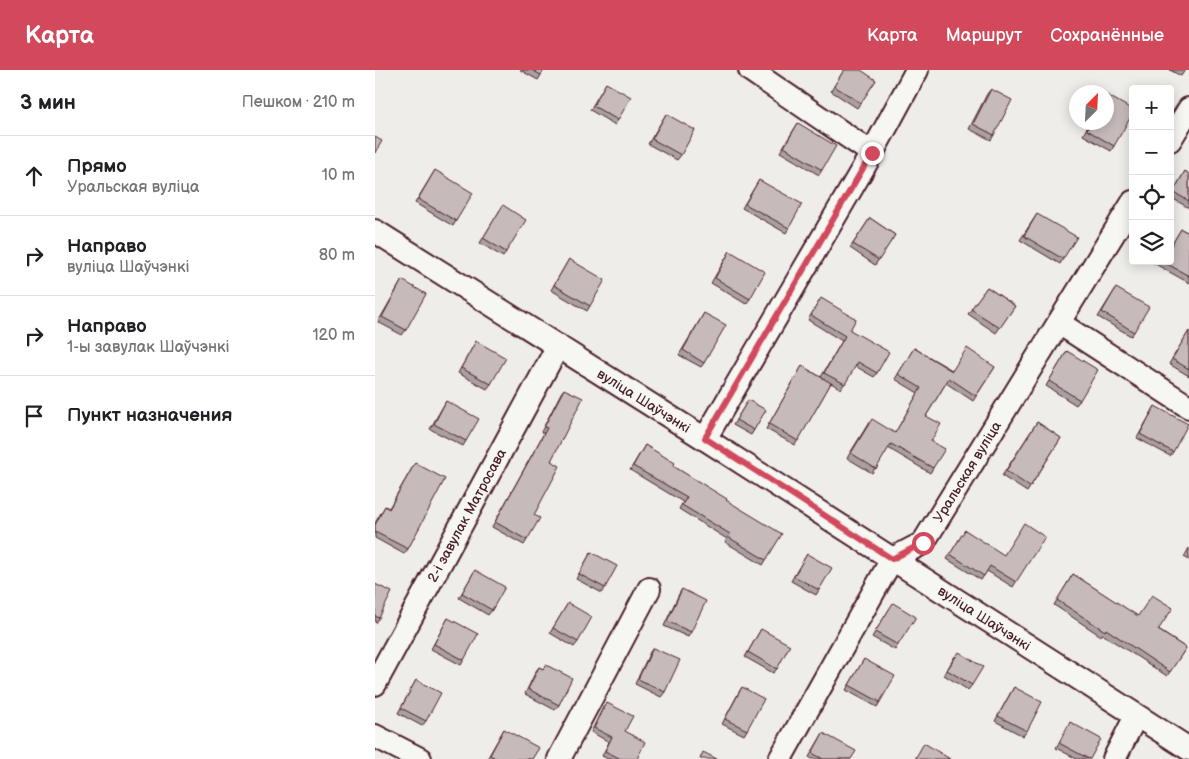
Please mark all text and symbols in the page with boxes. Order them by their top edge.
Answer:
text: Карта [25,21,94,50]
text: Карта [867,25,918,46]
text: Маршрут [946,25,1022,46]
text: Сохранённые [1050,25,1164,46]
north arrow [1069,85,1114,130]
map controls [1129,85,1174,265]
button: + [1129,85,1174,130]
text: 3 мин [20,90,76,115]
text: Пешком · 210 m [242,93,355,112]
button: − [1129,130,1174,175]
route end [861,142,884,165]
text: Прямо [67,155,127,178]
icon: ahead [20,162,48,190]
text: 10 m [322,166,355,185]
button: locate [1129,175,1174,220]
text: Уральская вуліца [67,178,199,197]
button: layers [1129,220,1174,265]
text: Направо [67,235,147,258]
icon: right [20,242,48,270]
text: 80 m [319,246,355,265]
text: вуліца Шаўчэнкі [67,258,189,277]
text: Направо [67,315,147,338]
icon: right [20,322,48,350]
text: 120 m [312,326,355,345]
text: 1-ы завулак Шаўчэнкі [67,338,230,357]
street label: вуліца Шаўчэнкі [594,365,694,437]
icon: arrive [20,402,48,430]
text: Пункт назначения [67,404,232,427]
street label: Уральская вуліца [930,417,1005,526]
street label: 2-і завулак Матросава [424,445,510,585]
route start [912,532,935,555]
street label: вуліца Шаўчэнкі [935,582,1034,654]

